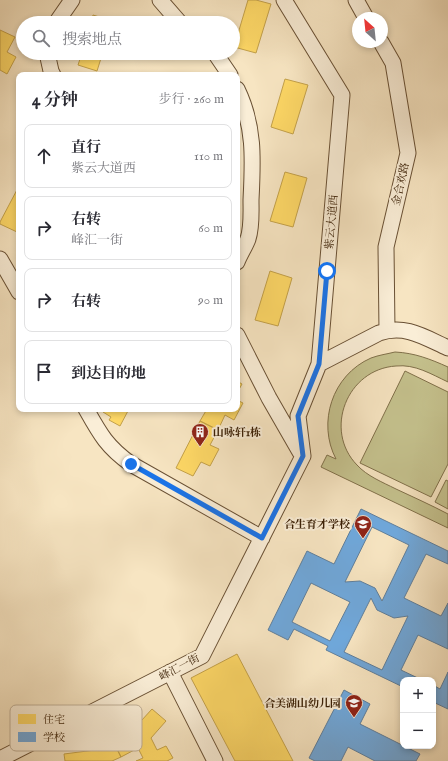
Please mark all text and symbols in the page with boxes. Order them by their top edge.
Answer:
north arrow [352,12,388,48]
search box [16,16,240,60]
icon: search [30,27,52,49]
text: 搜索地点 [62,30,122,49]
text: 4 分钟 [32,90,78,111]
text: 步行 · 260 m [159,91,224,108]
text: 直行 [71,138,101,157]
icon: ahead [33,145,55,167]
text: 110 m [194,148,223,165]
text: 紫云大道西 [71,160,136,177]
street label: 金合欢路 [389,161,413,207]
street label: 紫云大道西 [323,194,341,250]
text: 右转 [71,210,101,229]
icon: right [33,217,55,239]
text: 60 m [198,220,223,237]
text: 峰汇一街 [71,232,123,249]
route start [318,262,336,280]
icon: right [33,289,55,311]
text: 右转 [71,292,101,311]
text: 90 m [198,292,223,309]
icon: arrive [33,361,55,383]
text: 到达目的地 [71,364,146,383]
building icon: 山咏轩1栋 [190,422,210,447]
place label: 山咏轩1栋 [213,426,261,440]
route end [122,455,140,473]
school or university icon: 合生育才学校 [353,514,373,539]
place label: 合生育才学校 [284,518,350,532]
street label: 峰汇一街 [157,651,202,684]
map controls [400,677,436,749]
button: + [400,677,436,713]
school or university icon: 合美湖山幼儿园 [344,693,364,718]
place label: 合美湖山幼儿园 [264,697,341,711]
legend [10,705,142,751]
text: 住宅 [43,713,65,727]
button: − [400,713,436,749]
text: 学校 [43,731,65,745]

